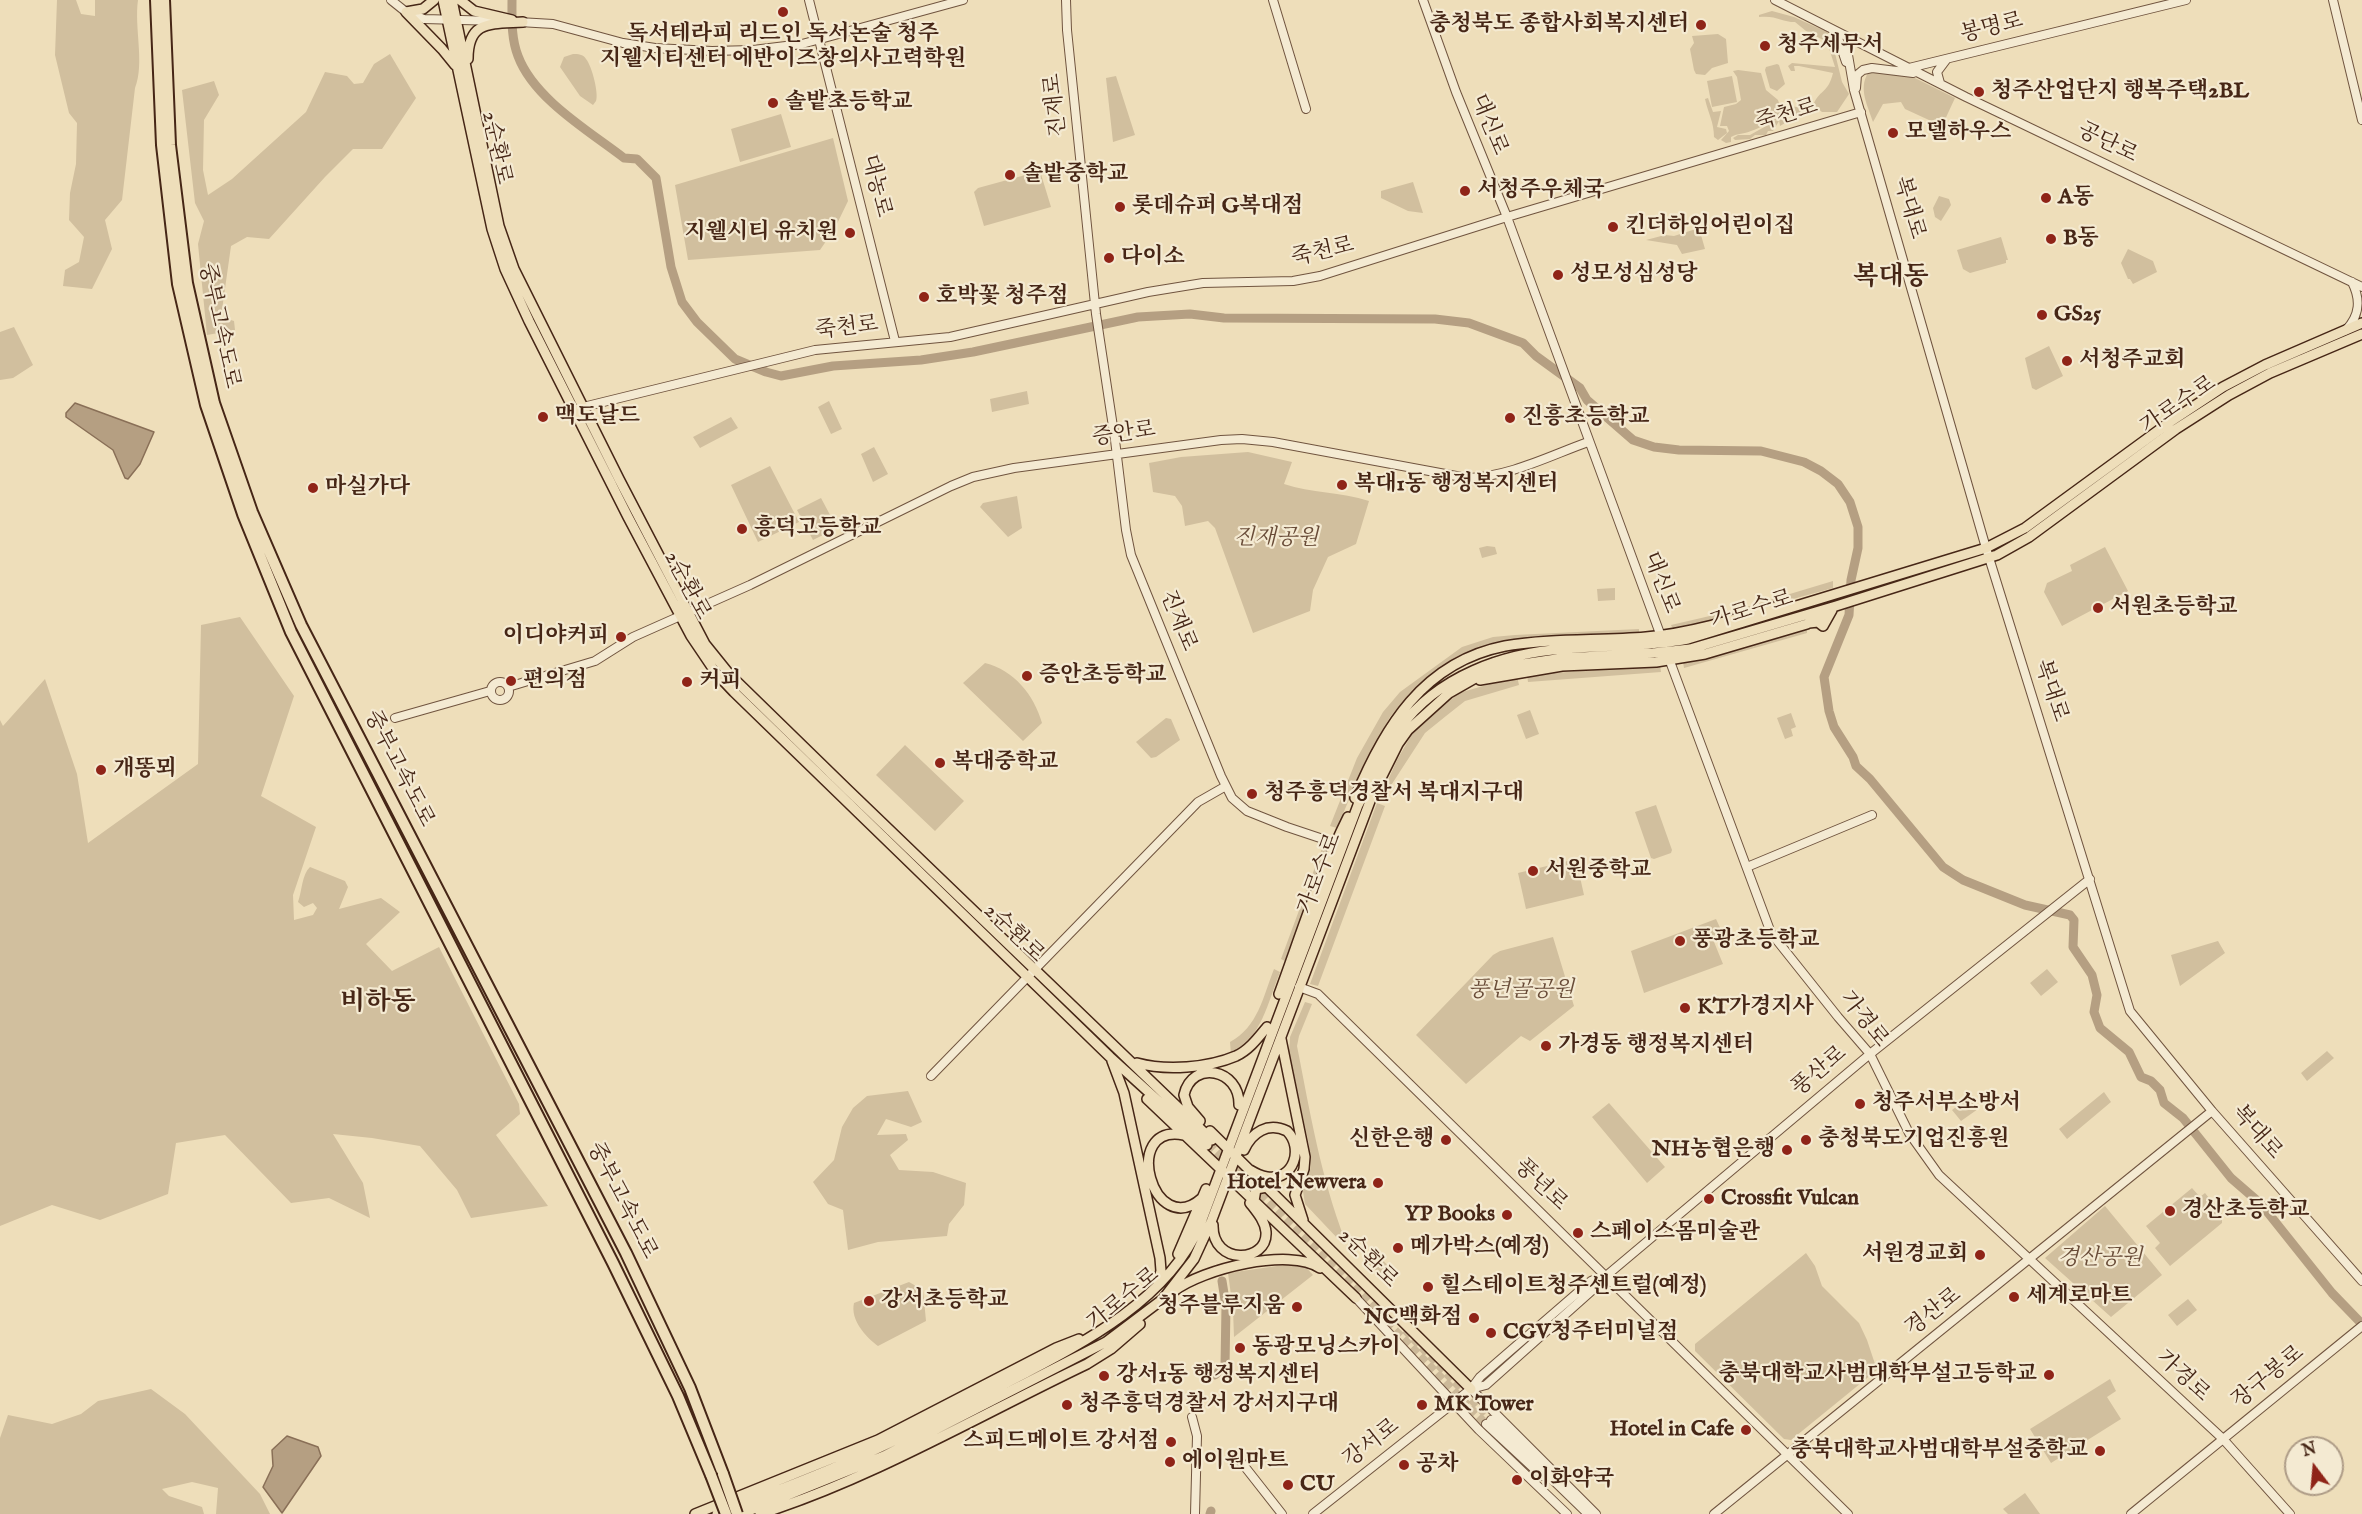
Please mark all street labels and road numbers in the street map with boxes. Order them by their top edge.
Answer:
street label: 봉명로 [1958,8,2026,50]
street label: 진재로 [1041,72,1073,138]
street label: 대신로 [1464,90,1512,160]
street label: 죽천로 [1753,94,1821,138]
street label: 2순환로 [474,109,516,187]
street label: 공단로 [2073,118,2141,170]
street label: 대농로 [854,152,896,220]
street label: 복대로 [1887,174,1929,242]
street label: 죽천로 [1289,233,1357,273]
street label: 중부고속도로 [192,261,244,391]
street label: 죽천로 [814,312,880,346]
street label: 가로수로 [2136,371,2222,441]
street label: 증안로 [1091,417,1157,453]
street label: 2순환로 [657,547,715,625]
street label: 대신로 [1636,549,1684,617]
street label: 진재로 [1153,586,1201,656]
street label: 가로수로 [1707,586,1797,636]
street label: 복대로 [2028,657,2072,725]
street label: 중부고속도로 [357,706,439,832]
street label: 가로수로 [1293,830,1349,918]
street label: 2순환로 [977,899,1049,969]
street label: 가경로 [1833,987,1893,1053]
street label: 풍산로 [1787,1041,1853,1103]
street label: 복대로 [2225,1100,2287,1166]
street label: 중부고속도로 [580,1138,662,1264]
street label: 풍년로 [1508,1154,1572,1218]
street label: 2순환로 [1331,1223,1403,1295]
street label: 가로수로 [1083,1263,1165,1337]
street label: 경산로 [1901,1283,1967,1343]
street label: 장구봉로 [2228,1341,2310,1415]
street label: 가경로 [2150,1346,2214,1408]
street label: 강서로 [1339,1414,1405,1474]

